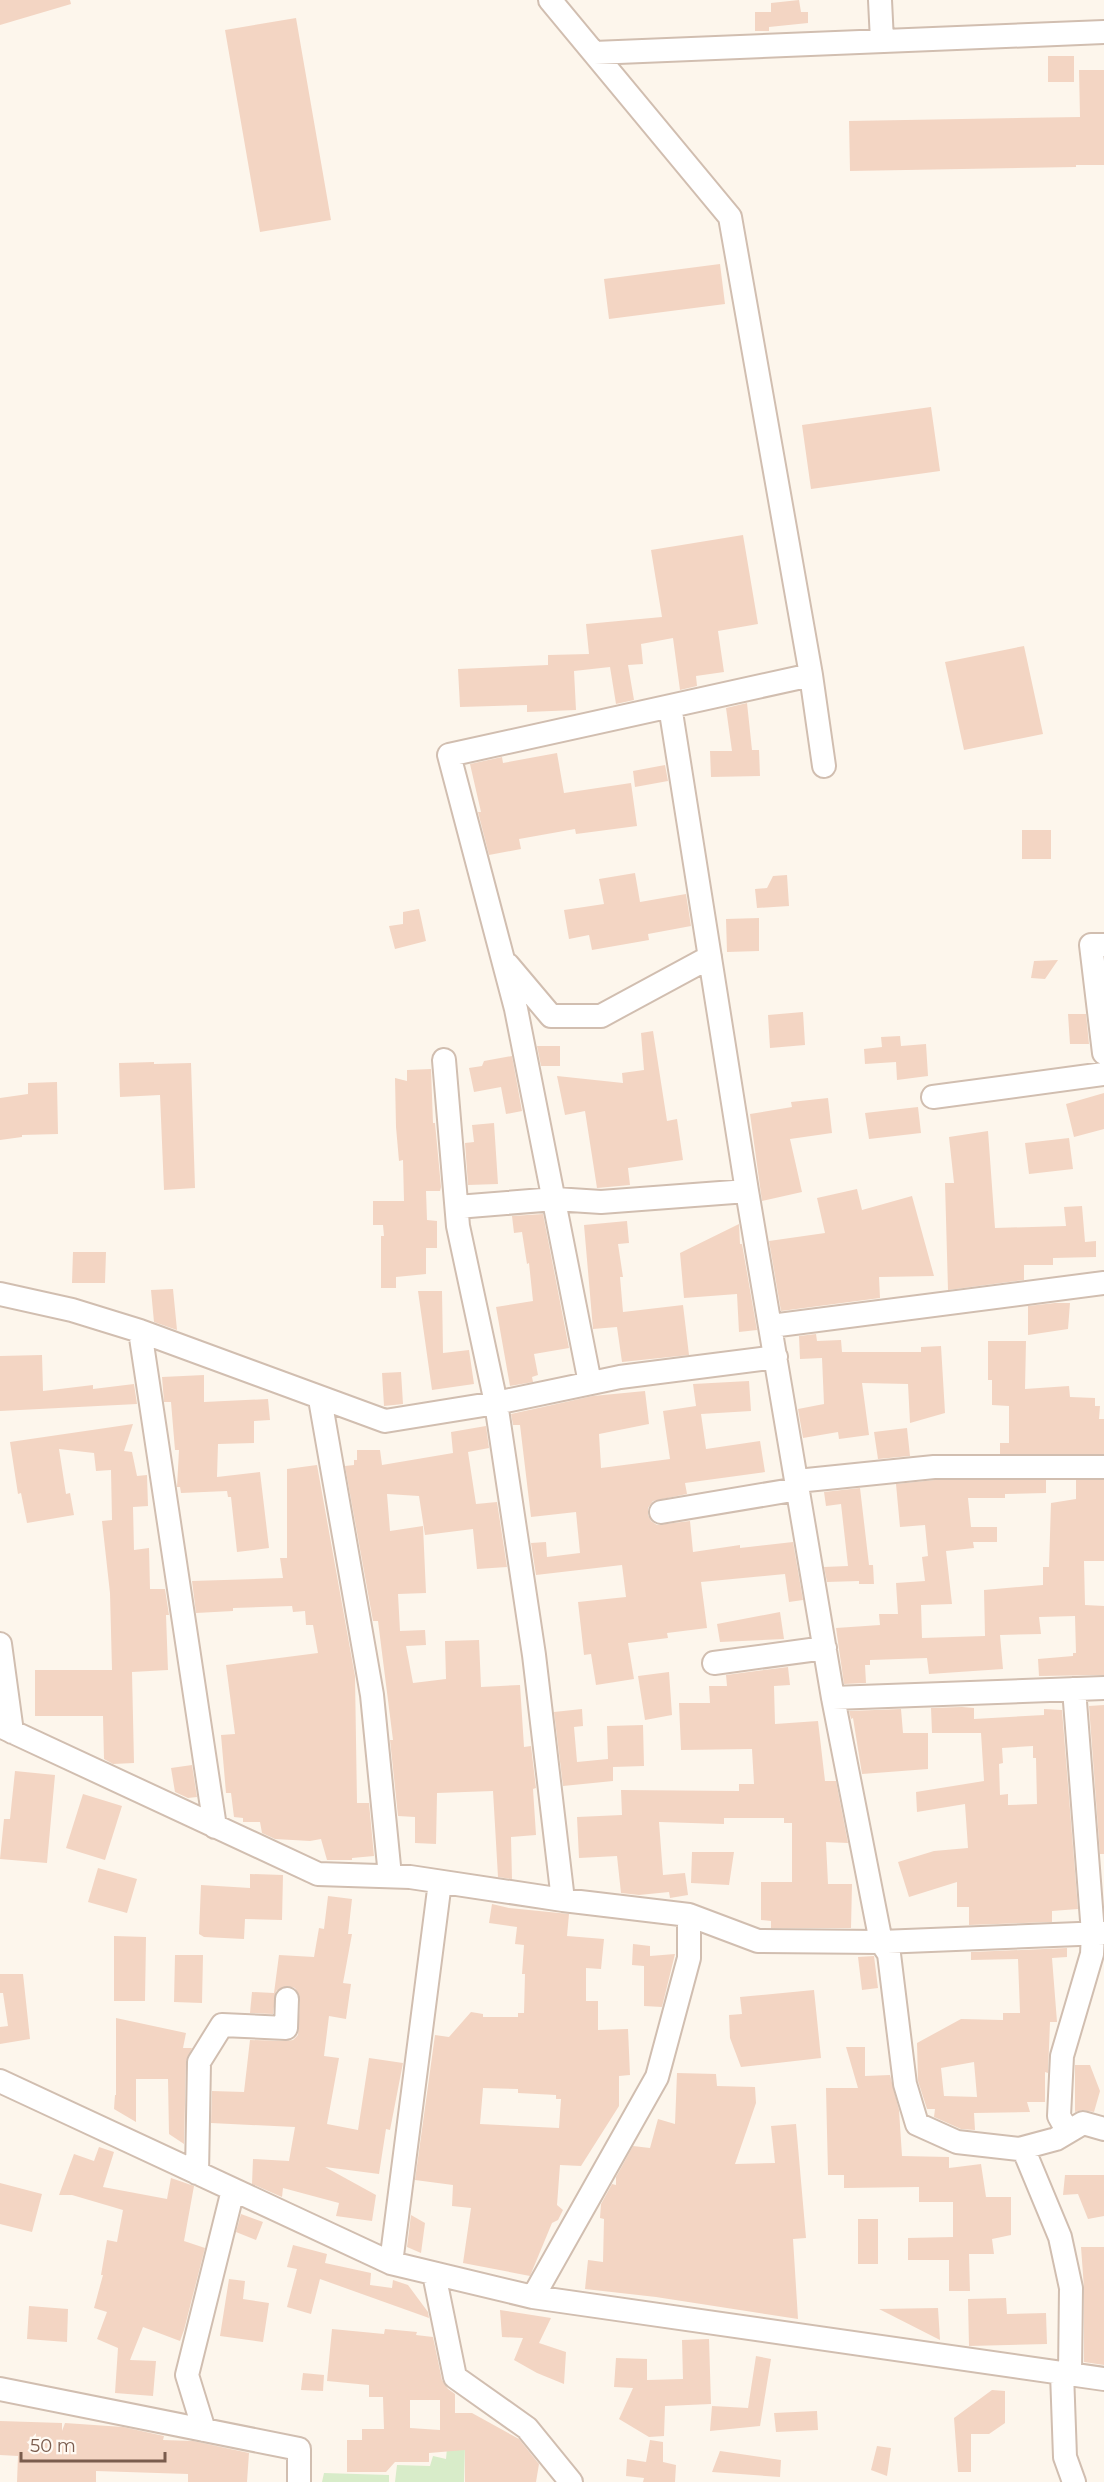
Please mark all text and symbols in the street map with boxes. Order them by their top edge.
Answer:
scale bar [21,2425,165,2463]
text: 50 m [30,2435,76,2457]

